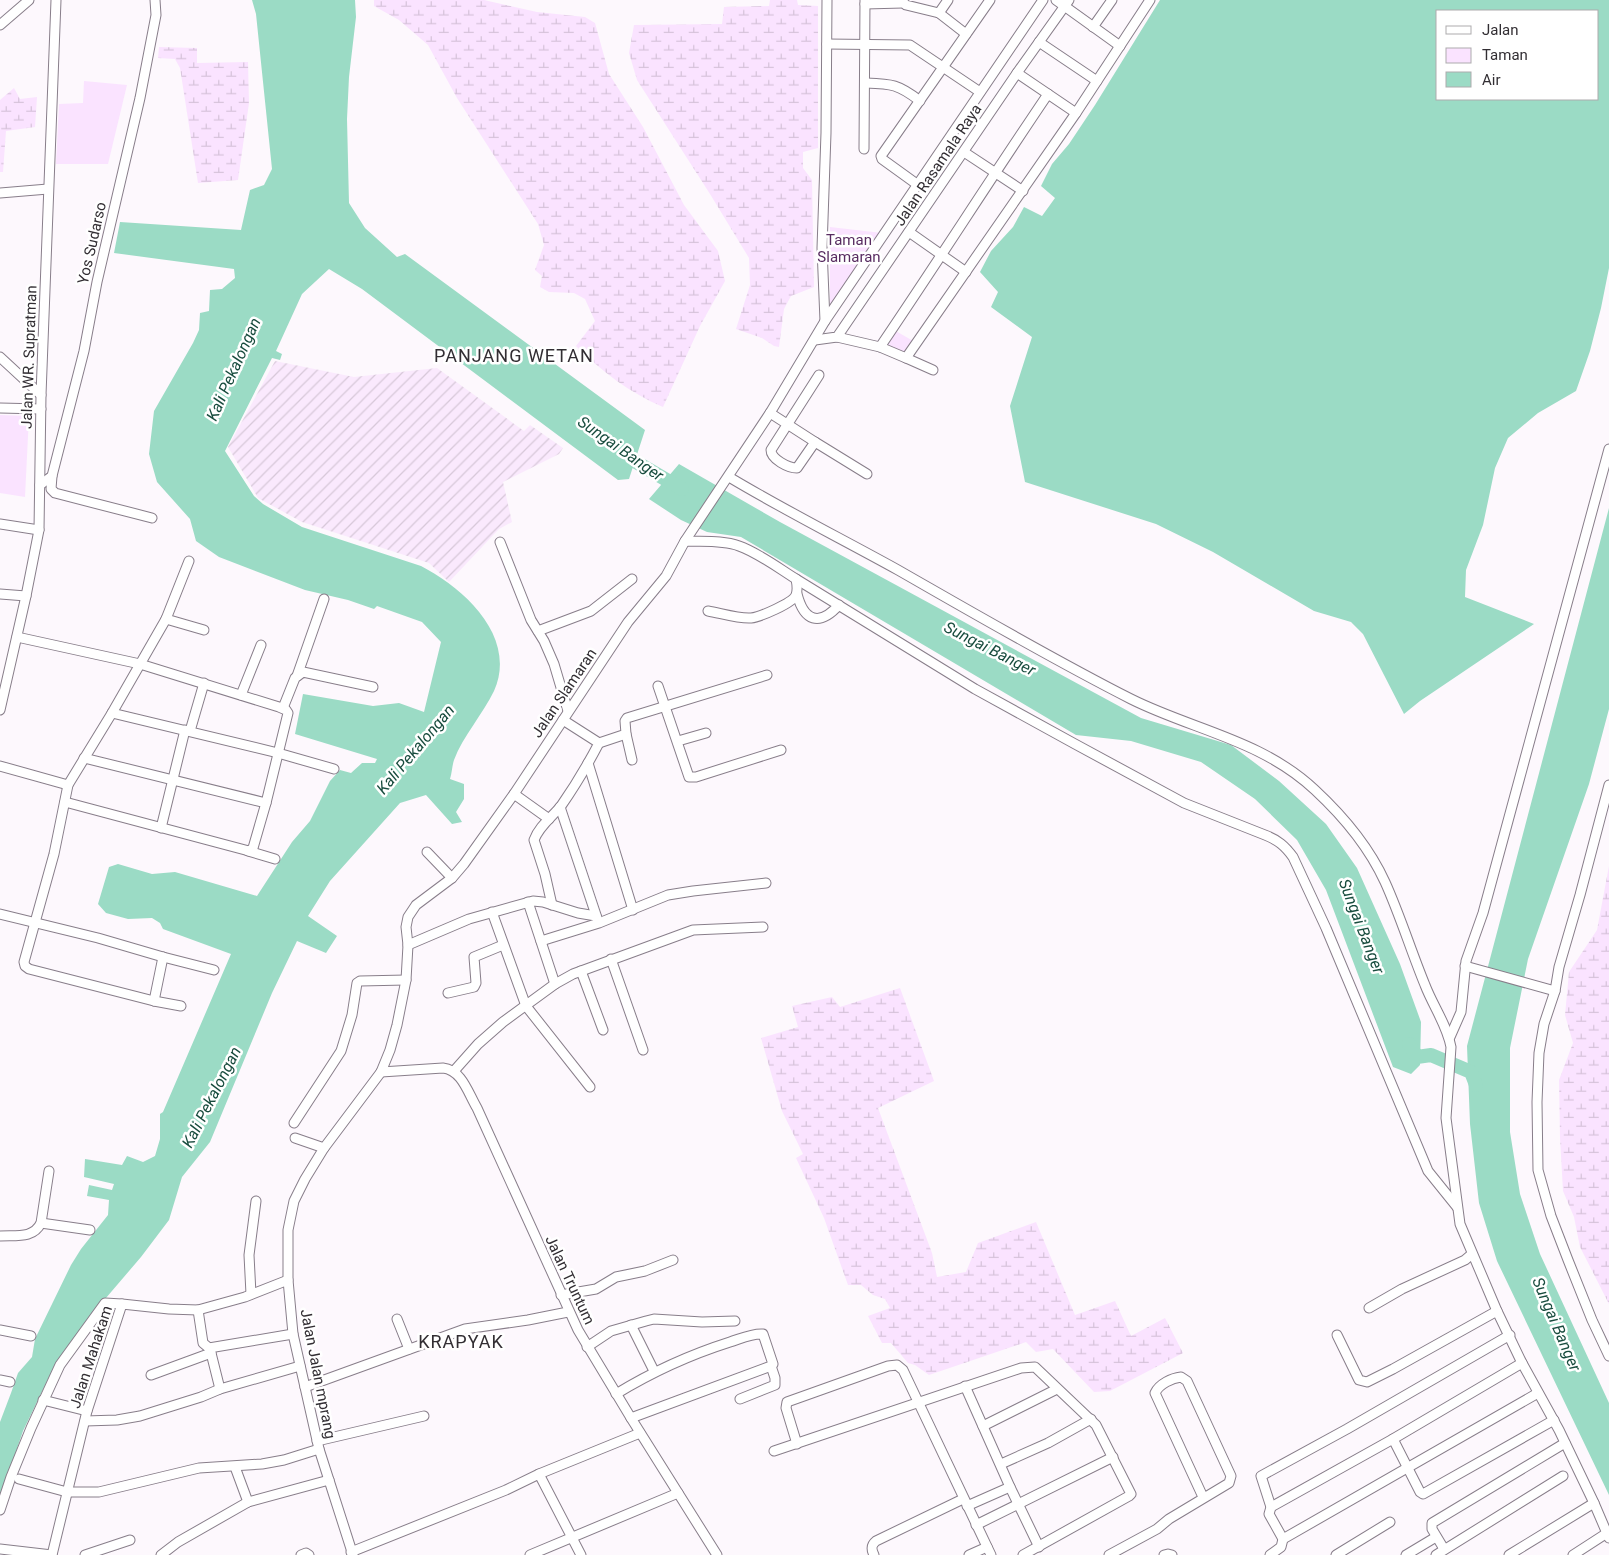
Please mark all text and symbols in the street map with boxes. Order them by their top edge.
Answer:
legend [1436,10,1599,100]
text: Jalan [1482,21,1519,39]
text: Taman [1482,46,1528,64]
text: Air [1482,71,1501,89]
street label: Jalan Rasamala Raya [891,101,985,229]
street label: Yos Sudarso [74,200,110,286]
park label: Taman Slamaran [817,231,881,266]
street label: Jalan WR. Supratman [18,285,40,429]
water label: Kali Pekalongan [202,315,265,424]
district label: PANJANG WETAN [434,345,594,366]
water label: Sungai Banger [574,412,668,485]
water label: Sungai Banger [941,617,1039,680]
street label: Jalan Slamaran [528,645,600,741]
water label: Kali Pekalongan [372,701,458,798]
water label: Sungai Banger [1335,876,1389,977]
water label: Kali Pekalongan [178,1044,245,1151]
street label: Jalan Truntum [541,1233,599,1327]
water label: Sungai Banger [1528,1274,1585,1375]
street label: Jalan Mahakam [66,1303,116,1411]
street label: Jalan Jalan mprang [297,1308,339,1440]
district label: KRAPYAK [418,1331,504,1352]

